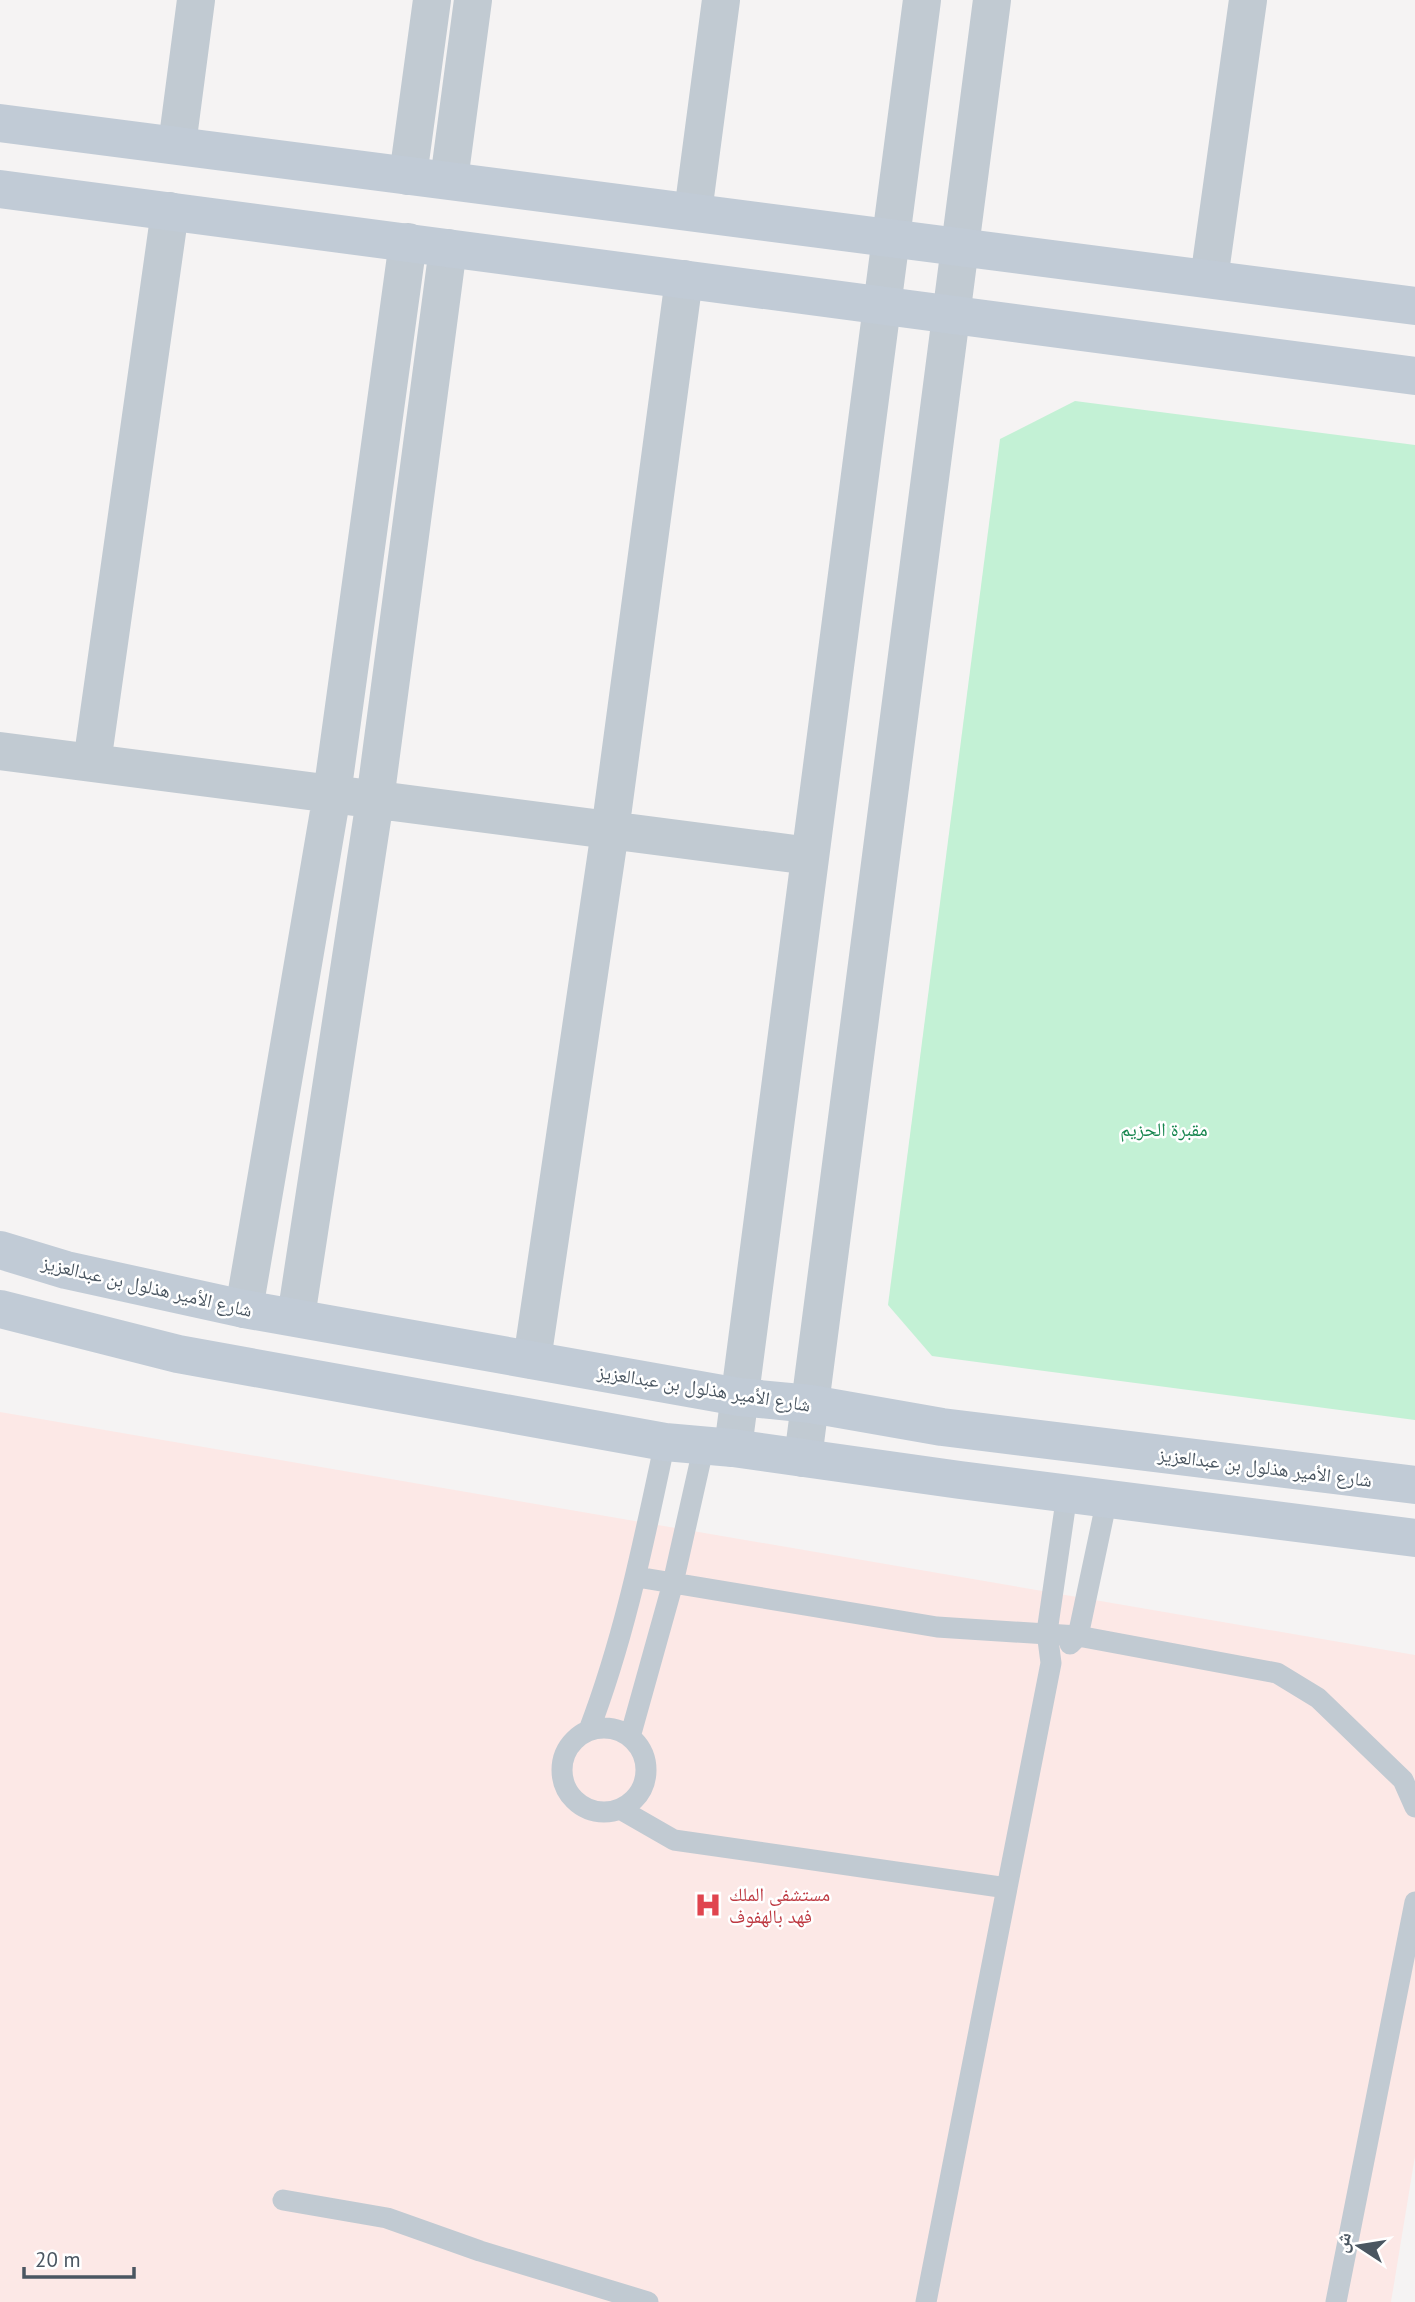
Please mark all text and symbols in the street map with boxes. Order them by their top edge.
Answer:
park label: مقبرة الحزيم [1120,1117,1208,1142]
street label: شارع الأمير هذلول بن عبدالعزيز [38,1250,255,1322]
street label: شارع الأمير هذلول بن عبدالعزيز [595,1359,812,1417]
street label: شارع الأمير هذلول بن عبدالعزيز [1156,1442,1373,1492]
place label: مستشفى الملك فهد بالهفوف [729,1882,830,1928]
hospital icon: مستشفى الملك فهد بالهفوف [693,1890,723,1920]
north arrow [1324,2211,1394,2281]
text: ش [1329,2230,1356,2255]
scale bar [24,2236,135,2280]
text: 20 m [35,2246,81,2273]

